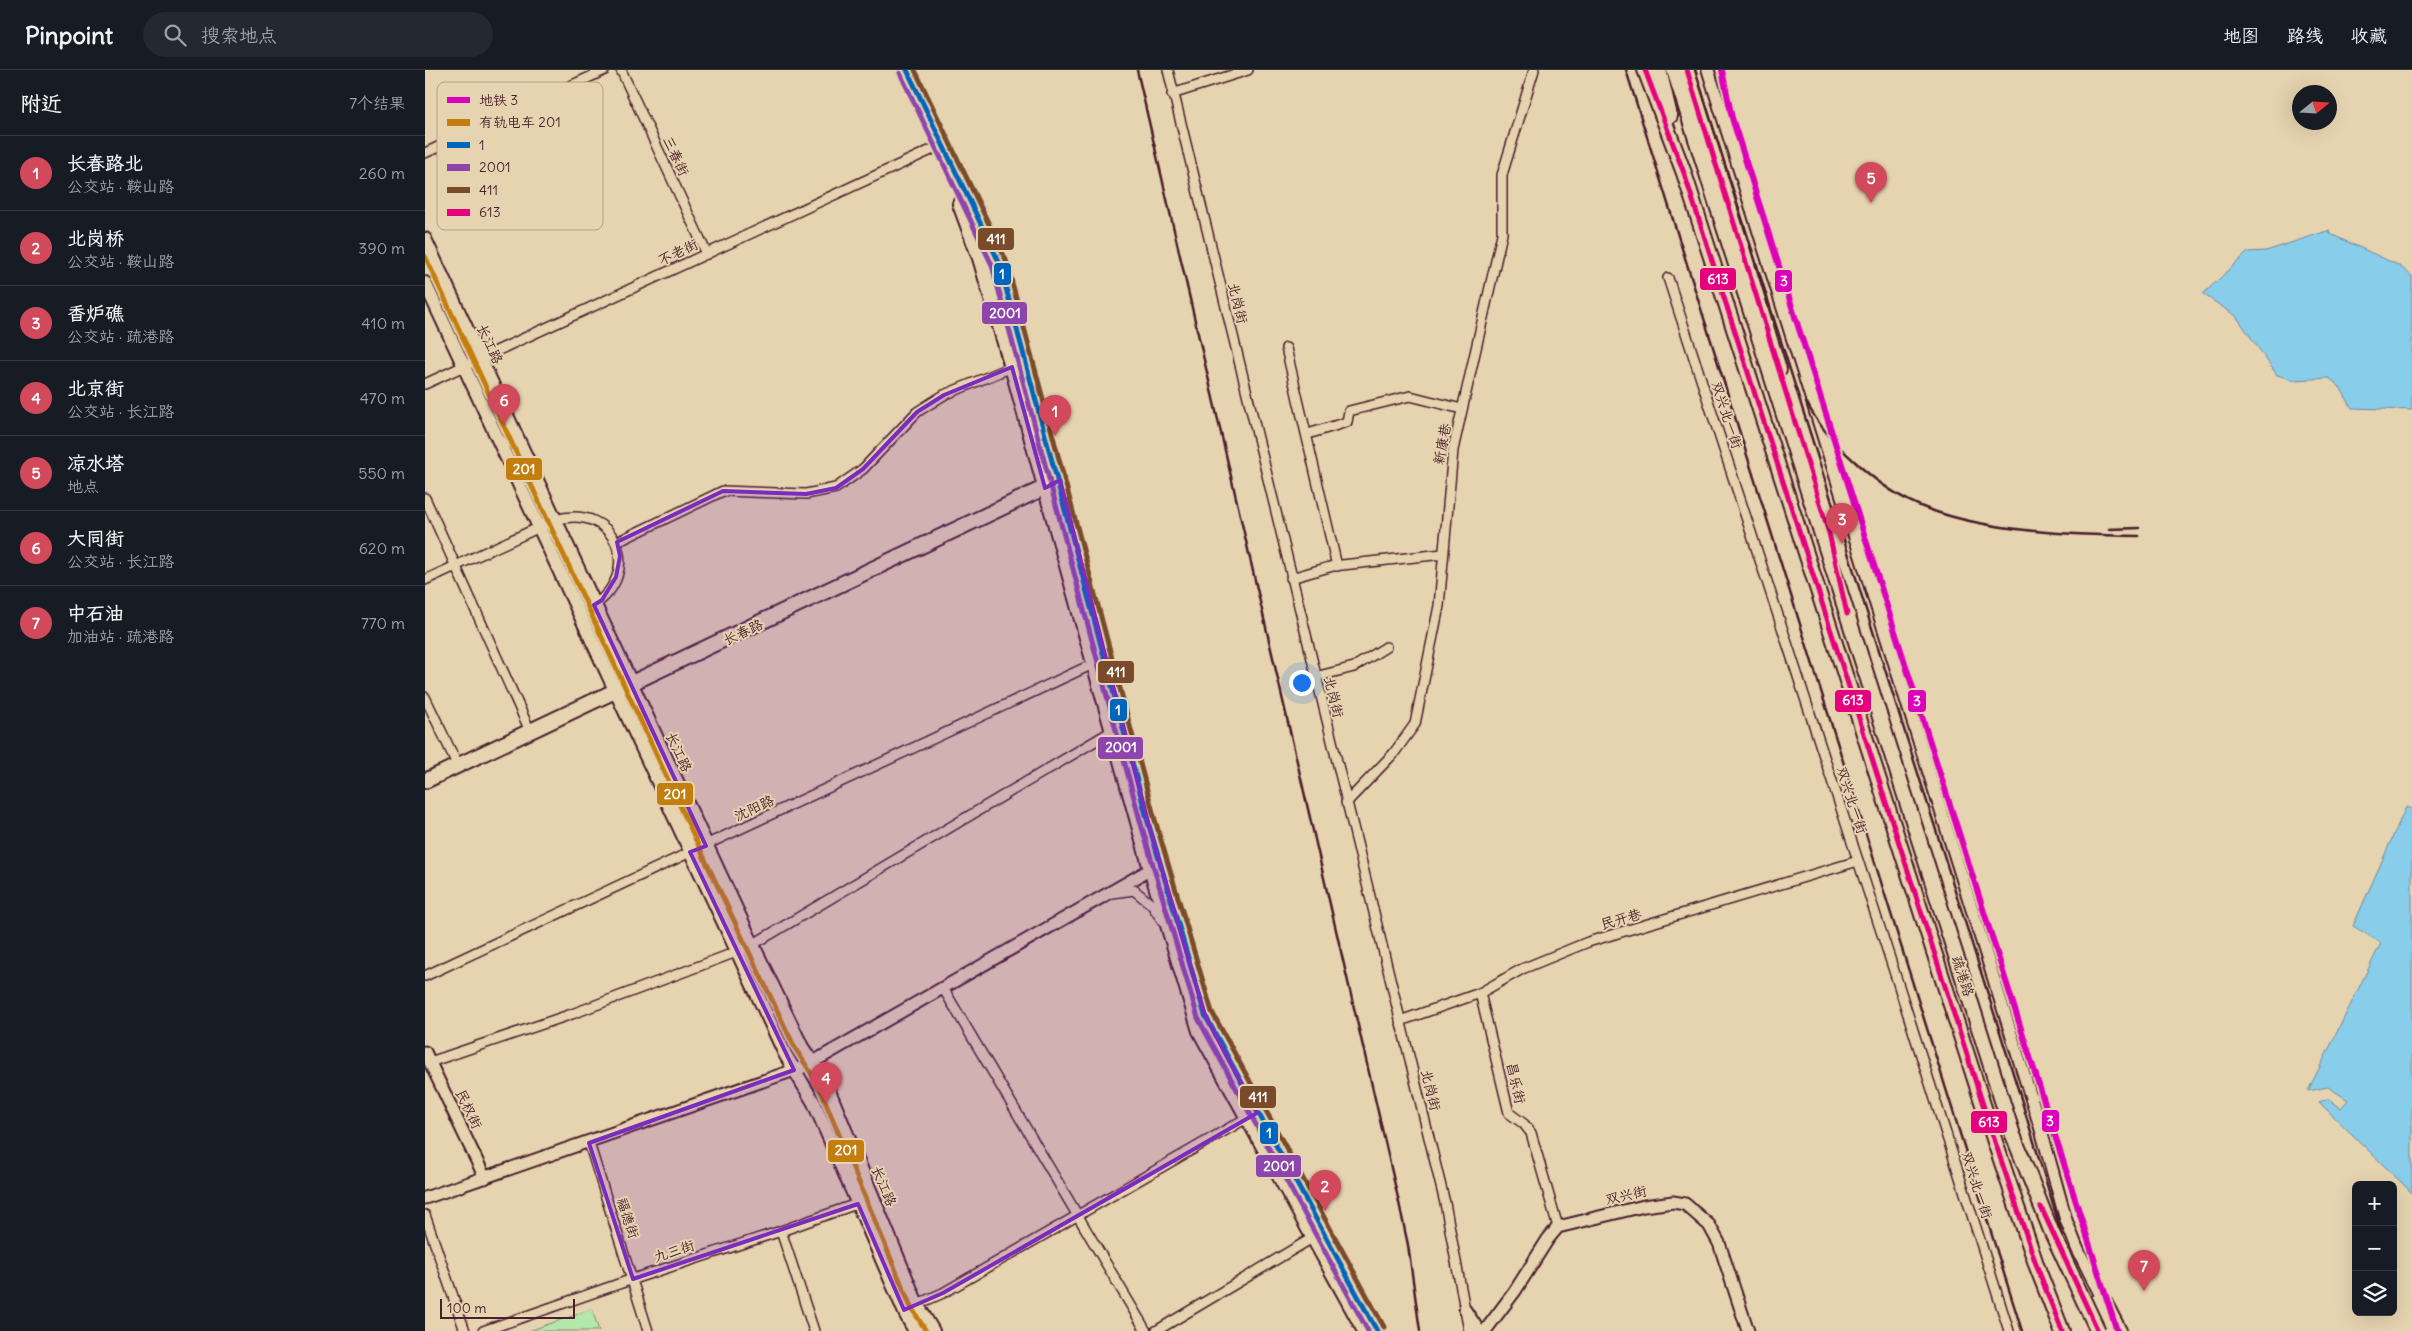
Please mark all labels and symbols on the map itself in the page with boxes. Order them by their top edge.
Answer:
legend [437,82,603,230]
north arrow [2292,85,2337,130]
text: 地铁 3 [479,91,518,109]
text: 有轨电车 201 [479,113,561,131]
street label: 三春街 [659,133,693,179]
text: 1 [479,136,485,154]
text: 2001 [479,158,511,176]
pin: 5 [1855,162,1887,203]
text: 411 [479,181,498,199]
text: 613 [479,203,501,221]
line badge: 411 [977,227,1015,251]
text: 411 [986,230,1006,248]
street label: 不老街 [655,235,701,269]
line badge: 1 [993,262,1012,286]
text: 1 [999,265,1005,283]
line badge: 613 [1699,267,1737,291]
line badge: 3 [1774,269,1793,293]
text: 613 [1707,270,1729,288]
text: 3 [1780,272,1788,290]
street label: 北岗街 [1224,280,1252,326]
line badge: 2001 [981,301,1028,325]
text: 2001 [989,304,1021,322]
street label: 长江路 [473,321,507,367]
street label: 双兴北一街 [1708,379,1746,451]
pin: 6 [488,384,520,425]
pin: 1 [1039,395,1071,436]
street label: 新康巷 [1429,421,1455,466]
line badge: 201 [505,457,543,481]
text: 201 [513,460,535,478]
pin: 3 [1826,503,1858,544]
street label: 长春路 [720,615,766,649]
line badge: 411 [1097,660,1135,684]
text: 411 [1106,663,1126,681]
your location [1289,670,1315,696]
street label: 北岗街 [1320,674,1348,720]
line badge: 613 [1834,689,1872,713]
line badge: 3 [1907,689,1927,713]
text: 613 [1842,691,1864,709]
text: 3 [1913,692,1921,710]
line badge: 1 [1109,698,1128,722]
text: 1 [1115,701,1121,719]
street label: 长江路 [662,729,696,775]
line badge: 2001 [1097,736,1144,760]
text: 2001 [1105,738,1137,756]
street label: 双兴北一街 [1833,764,1871,836]
line badge: 201 [656,782,694,806]
text: 201 [664,785,686,803]
street label: 沈阳路 [731,791,777,825]
street label: 民开巷 [1598,904,1645,933]
street label: 疏港路 [1948,953,1978,999]
street label: 昌乐街 [1503,1061,1529,1105]
pin: 4 [810,1062,842,1103]
street label: 北岗街 [1417,1067,1445,1113]
line badge: 411 [1239,1085,1277,1109]
street label: 民权街 [452,1086,486,1132]
text: 411 [1248,1088,1268,1106]
line badge: 3 [2041,1109,2060,1133]
line badge: 613 [1970,1110,2008,1134]
text: 3 [2046,1112,2054,1130]
text: 613 [1978,1113,2000,1131]
line badge: 1 [1259,1121,1279,1145]
text: 1 [1266,1124,1272,1142]
line badge: 201 [827,1139,865,1163]
text: 201 [835,1141,857,1159]
street label: 双兴北一街 [1958,1149,1996,1221]
line badge: 2001 [1255,1154,1302,1178]
text: 2001 [1263,1157,1295,1175]
street label: 长江路 [868,1163,900,1209]
pin: 2 [1309,1170,1341,1211]
street label: 双兴街 [1604,1182,1648,1208]
street label: 福德街 [613,1195,643,1241]
street label: 九三街 [651,1236,697,1266]
pin: 7 [2128,1250,2160,1291]
scale bar [440,1296,575,1319]

